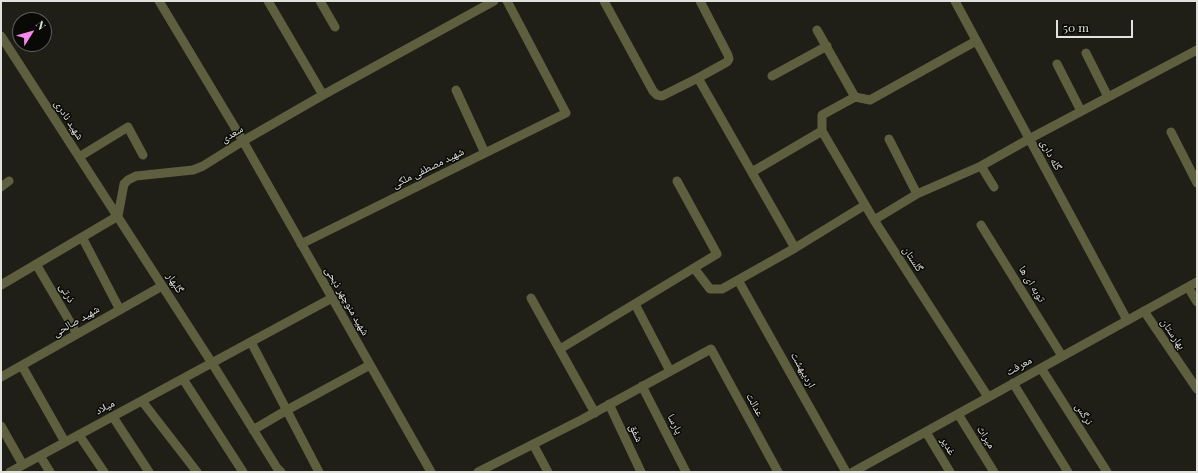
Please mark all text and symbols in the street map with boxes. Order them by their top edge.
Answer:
north arrow [12,12,52,52]
scale bar [1058,12,1135,38]
text: N [33,17,50,33]
text: 50 m [1063,19,1089,35]
street label: شهید نادری [51,98,87,142]
street label: سعدی [218,122,246,146]
street label: گله داری [1037,137,1065,173]
street label: شهید مصطفی ملکی [390,145,466,191]
street label: گلستان [900,244,926,274]
street label: توبه ای ها [1016,263,1048,305]
street label: شهید منوچهر ذبحی [322,264,372,338]
street label: گلبهار [164,270,186,296]
street label: ذرتی [56,281,78,305]
street label: شهید صالحی [50,302,102,340]
street label: بهارستان [1158,316,1188,352]
street label: اردیبهشت [788,350,818,390]
street label: معرفت [1004,354,1034,378]
street label: عدالت [743,391,767,419]
street label: میلاد [93,396,117,418]
street label: نرگس [1072,401,1096,427]
street label: پارسا [664,412,686,436]
street label: شفق [626,422,646,444]
street label: میراث [974,423,998,451]
street label: غدیر [937,434,959,458]

